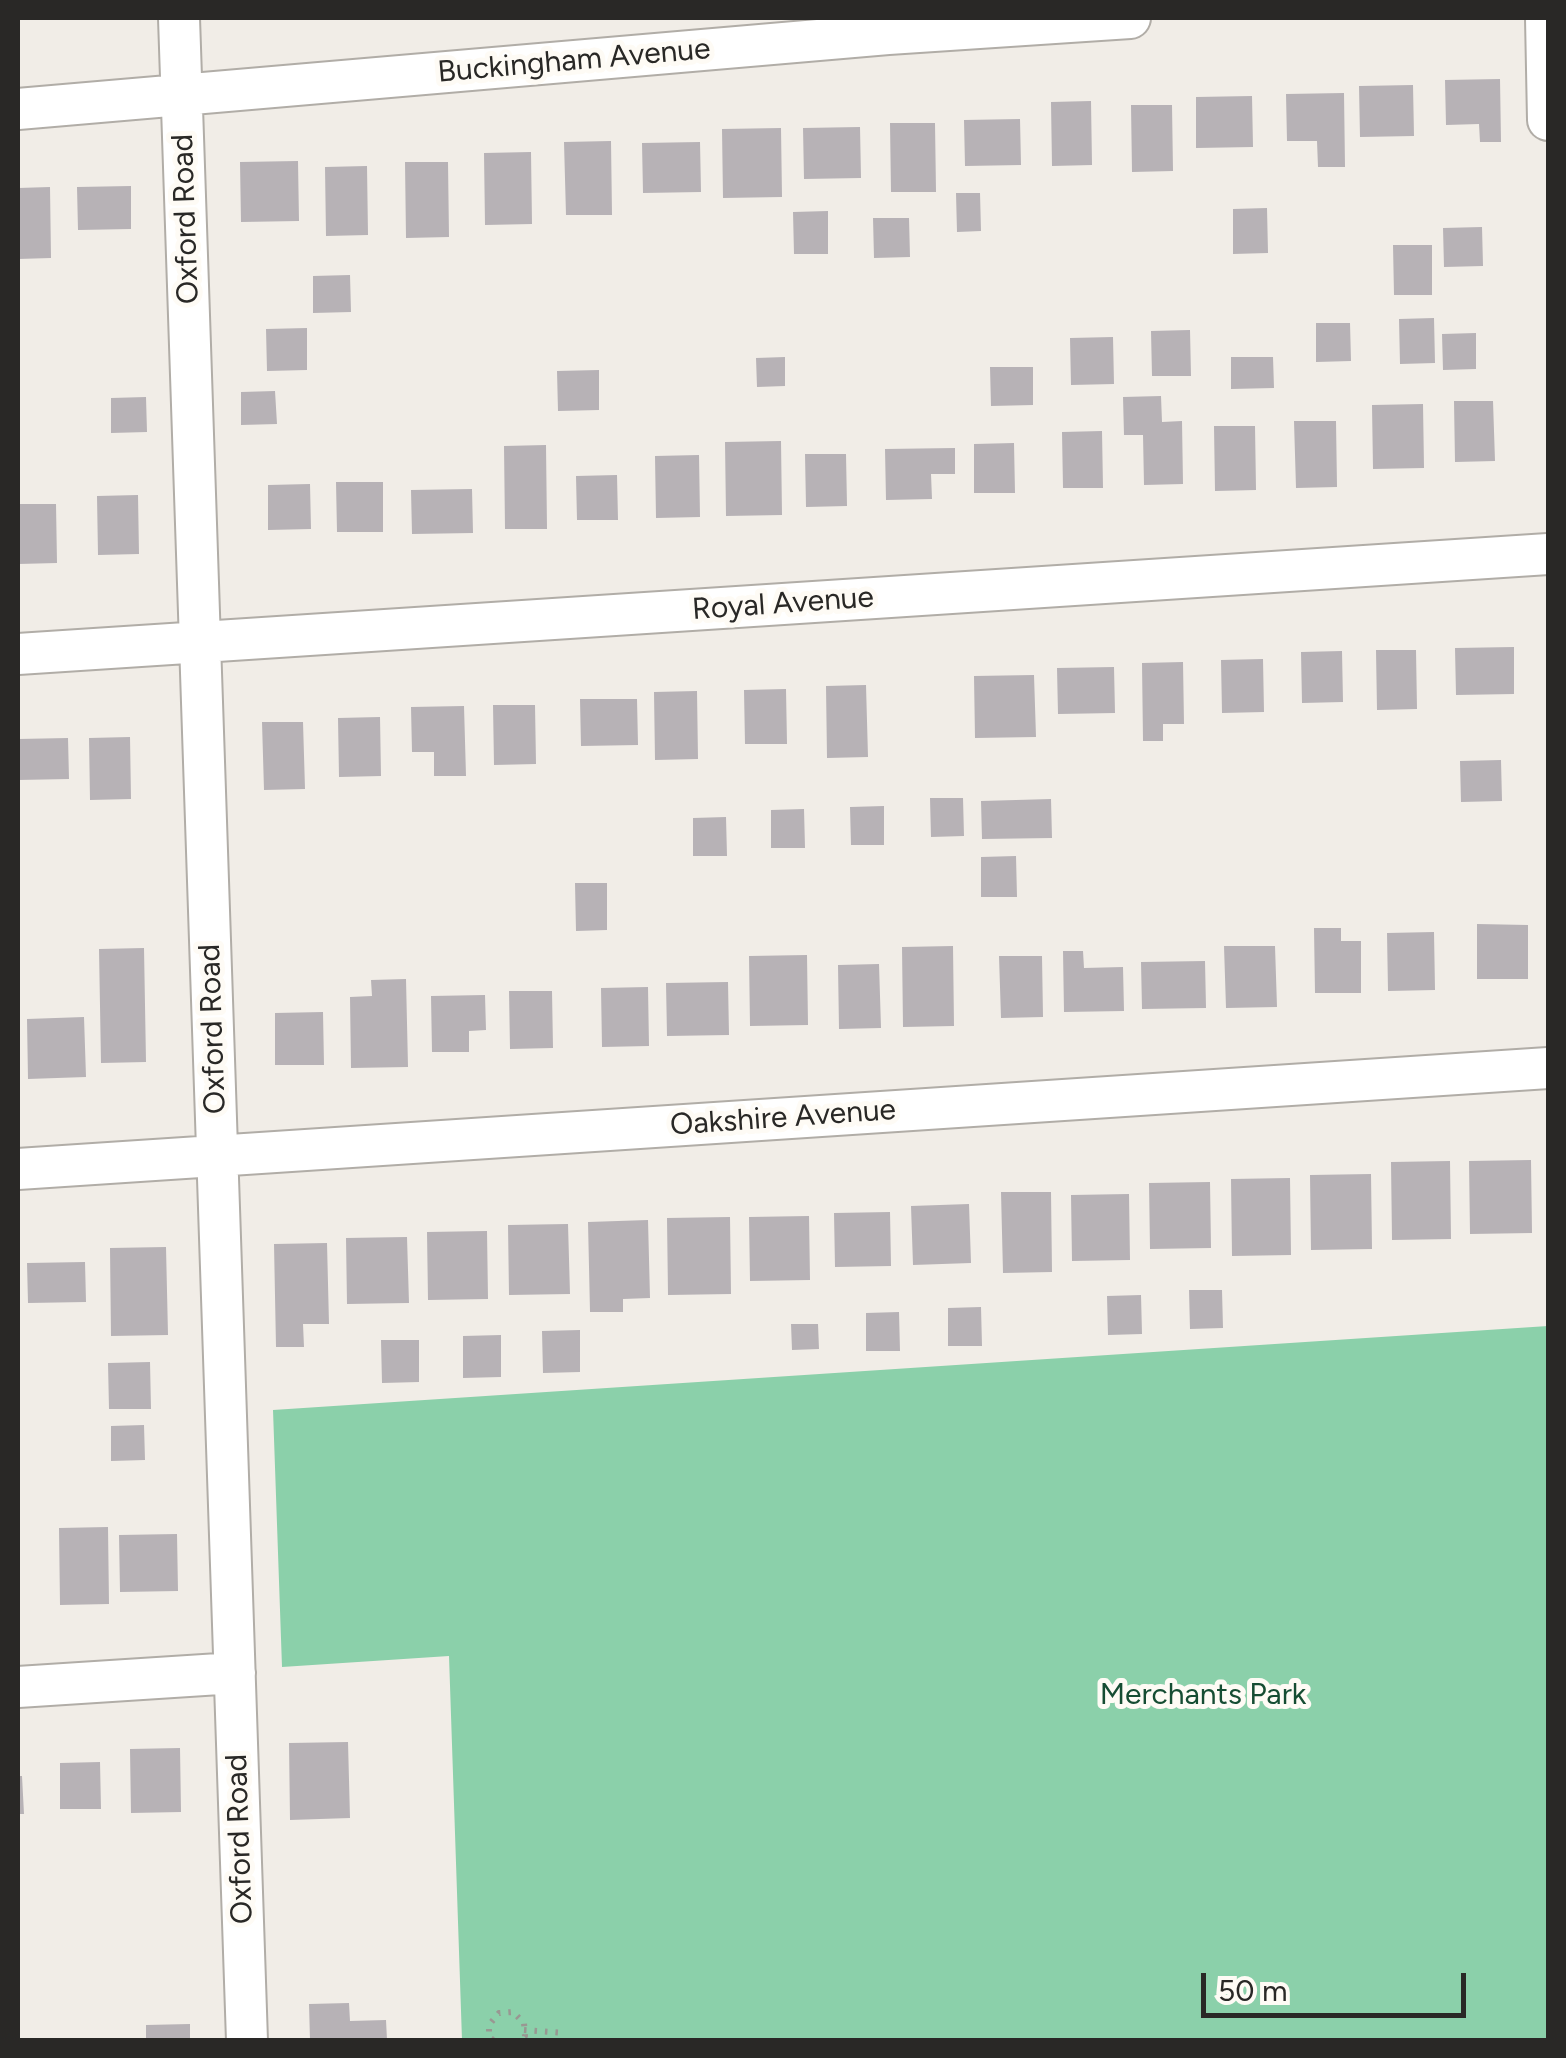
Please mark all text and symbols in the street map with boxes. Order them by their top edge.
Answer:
street label: Buckingham Avenue [436,31,712,91]
street label: Oxford Road [165,133,207,305]
street label: Royal Avenue [691,580,875,628]
street label: Oxford Road [192,943,234,1115]
street label: Oakshire Avenue [669,1092,897,1144]
park label: Merchants Park [1100,1677,1306,1713]
street label: Oxford Road [219,1753,261,1925]
scale bar [1206,1953,1471,2015]
text: 50 m [1218,1972,1287,2009]

